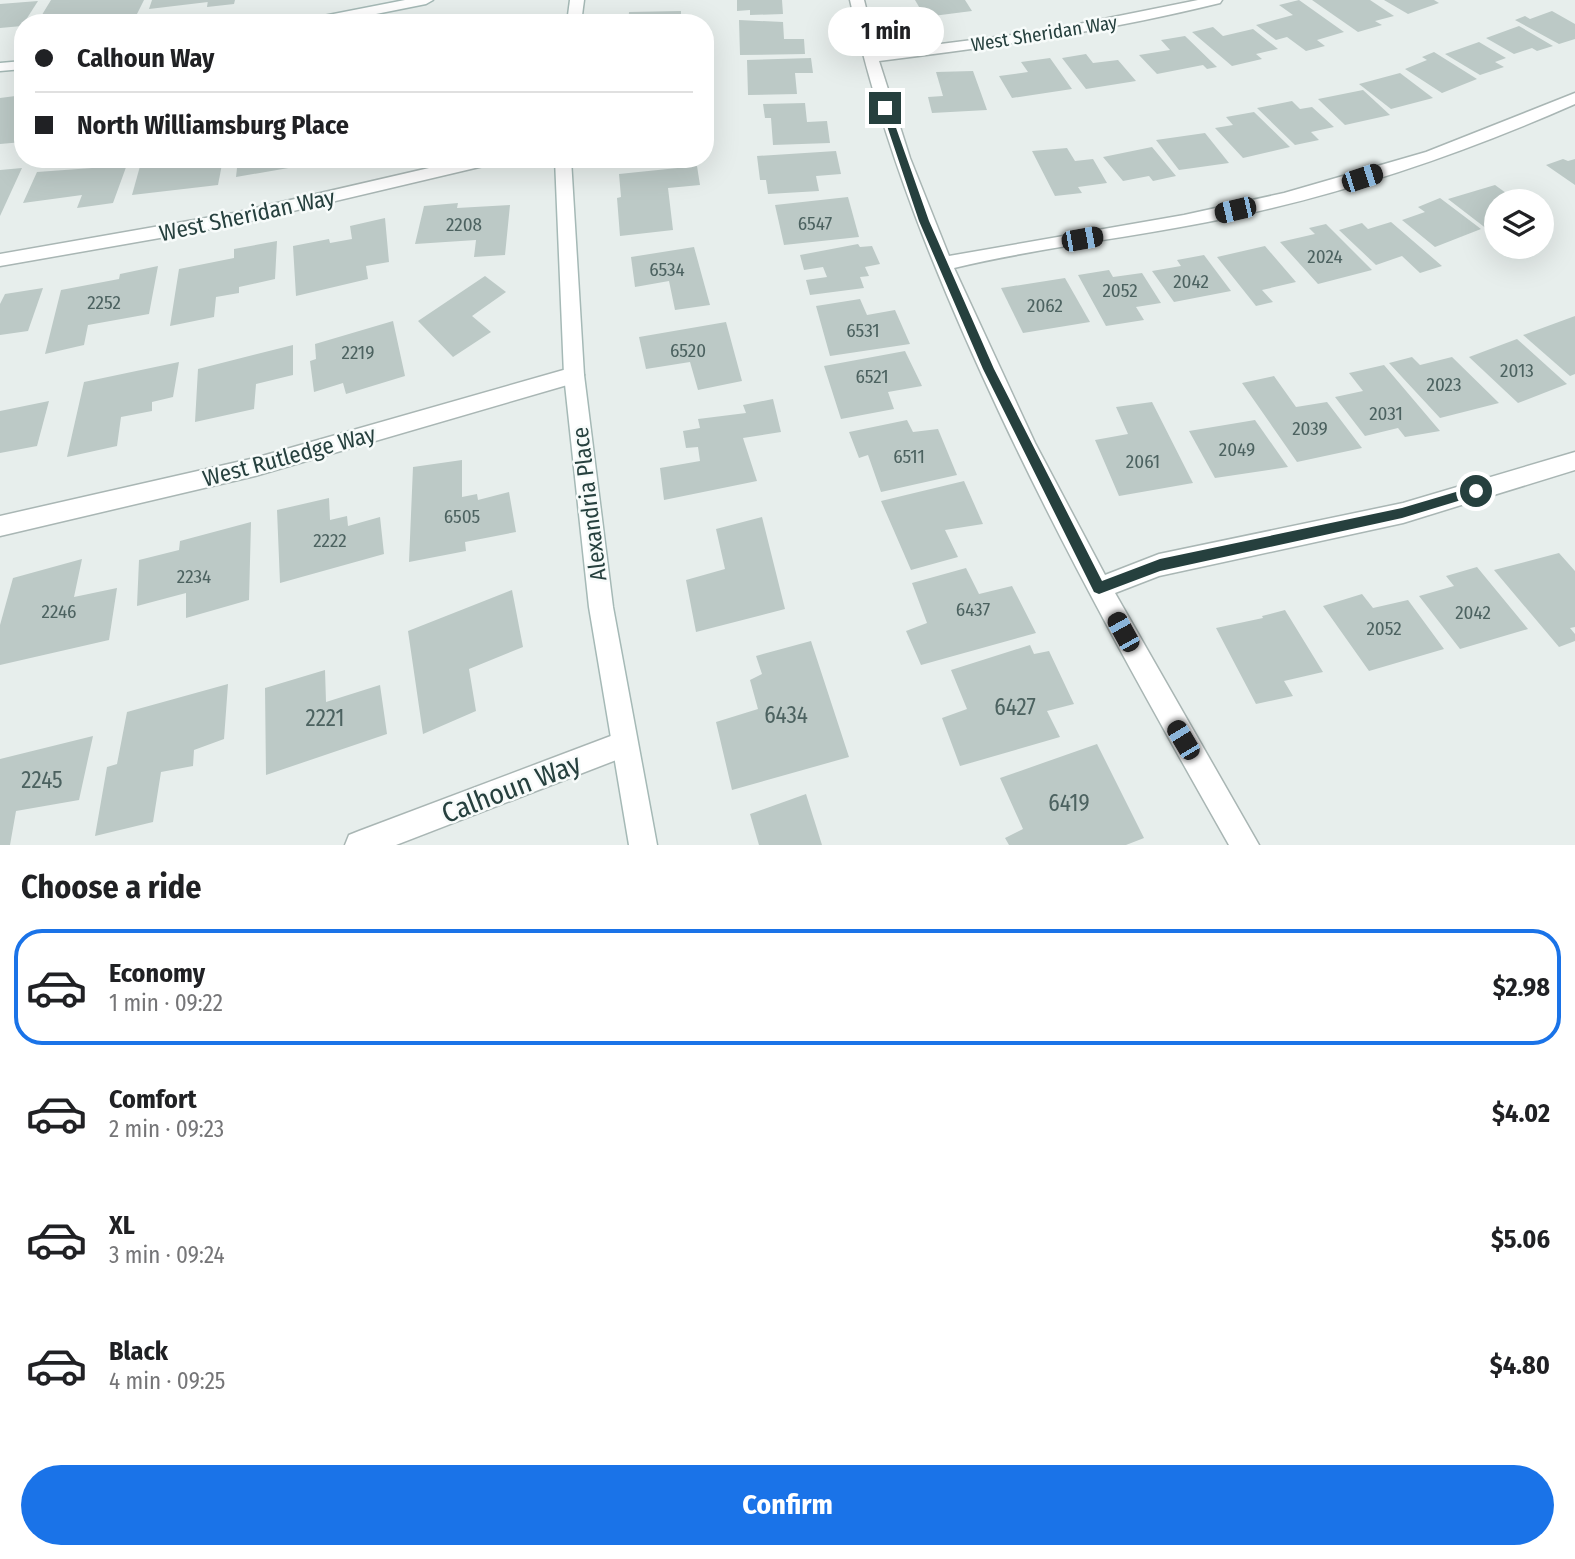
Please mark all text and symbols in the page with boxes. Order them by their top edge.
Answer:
callout: 1 min [827,7,943,56]
street label: West Sheridan Way [969,11,1119,56]
text: 1 min [861,17,911,45]
text: Calhoun Way [77,43,214,74]
route end [869,92,901,124]
text: North Williamsburg Place [77,110,349,141]
car [1339,162,1386,194]
street label: West Sheridan Way [157,183,338,247]
map controls [1484,189,1554,259]
button: layers [1484,189,1554,259]
car [1213,195,1258,225]
house number: 6547 [798,212,833,235]
house number: 2208 [446,213,482,236]
car [1060,225,1105,253]
house number: 2024 [1307,245,1343,268]
house number: 6534 [649,258,685,281]
house number: 2042 [1173,270,1209,293]
house number: 2052 [1102,279,1138,302]
house number: 2252 [87,291,121,314]
house number: 2062 [1027,294,1063,317]
house number: 6531 [846,319,880,342]
house number: 6520 [670,339,706,362]
house number: 2219 [342,341,374,364]
house number: 2013 [1500,359,1534,382]
house number: 6521 [855,365,889,388]
house number: 2023 [1427,373,1461,396]
house number: 2031 [1369,402,1403,425]
house number: 2039 [1292,417,1328,440]
street label: West Rutledge Way [200,419,379,492]
street label: Alexandria Place [566,425,612,583]
house number: 2049 [1219,438,1255,461]
house number: 6511 [893,445,925,468]
house number: 2061 [1126,450,1160,473]
route start [1460,475,1492,507]
house number: 6505 [444,505,480,528]
house number: 2222 [313,529,347,552]
house number: 2234 [177,565,211,588]
house number: 6437 [956,598,991,621]
house number: 2246 [42,600,77,623]
house number: 2042 [1455,601,1491,624]
car [1104,609,1143,655]
house number: 2052 [1366,617,1402,640]
house number: 6427 [994,693,1036,721]
house number: 6434 [764,701,808,729]
house number: 2221 [306,704,344,732]
car [1164,717,1203,763]
street label: Calhoun Way [437,747,586,830]
house number: 2245 [21,766,63,794]
house number: 6419 [1048,789,1090,817]
text: Choose a ride [21,868,202,906]
icon: car [25,956,88,1019]
text: Economy [109,958,205,989]
text: $2.98 [1493,972,1550,1003]
text: 1 min · 09:22 [109,989,223,1017]
icon: car [25,1082,88,1145]
text: Comfort [109,1084,197,1115]
text: $4.02 [1492,1098,1550,1129]
text: 2 min · 09:23 [109,1115,224,1143]
icon: car [25,1208,88,1271]
text: XL [109,1210,135,1241]
text: $5.06 [1491,1224,1550,1255]
text: 3 min · 09:24 [109,1241,225,1269]
icon: car [25,1334,88,1397]
text: Black [109,1336,168,1367]
text: $4.80 [1490,1350,1550,1381]
text: 4 min · 09:25 [109,1367,225,1395]
button: Confirm [21,1465,1554,1545]

